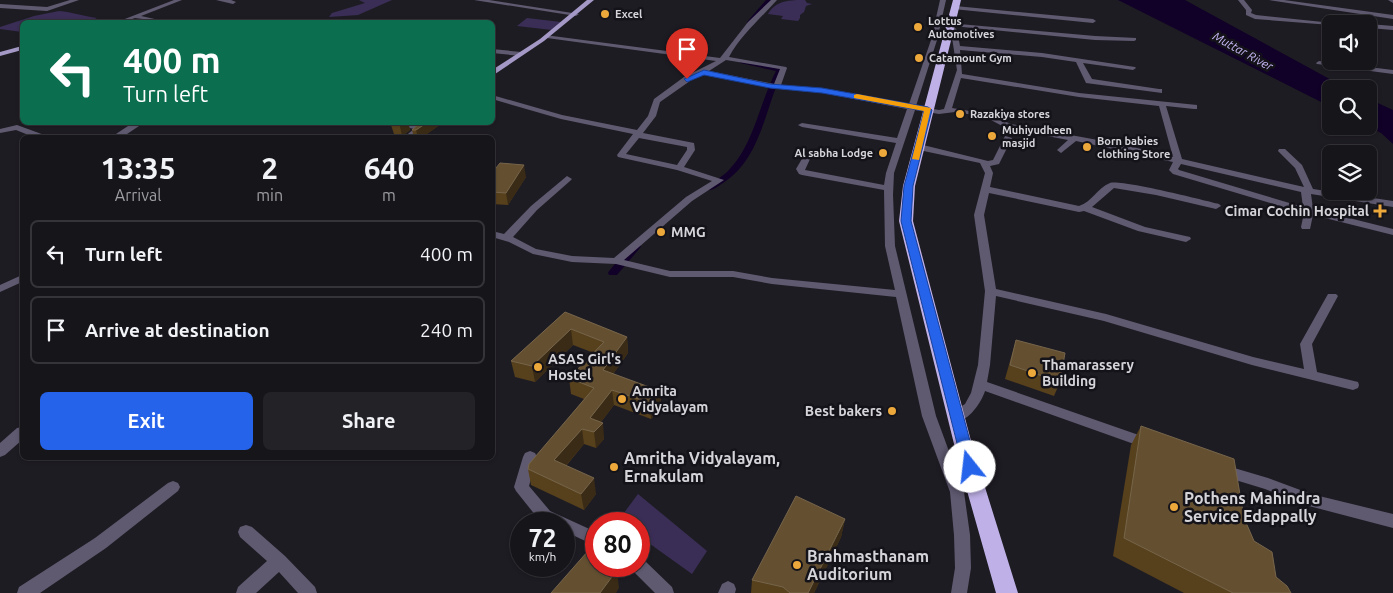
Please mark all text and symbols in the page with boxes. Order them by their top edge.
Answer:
marker: Excel [599,8,611,20]
place label: Excel [615,8,643,20]
place label: Lottus Automotives [928,15,994,40]
map controls [1322,15,1377,200]
button: sound [1322,15,1377,70]
marker: Lottus Automotives [912,21,924,33]
pin [666,28,708,79]
water label: Muttar River [1211,29,1276,73]
icon: arrive [673,35,701,63]
icon: left [40,40,105,105]
text: 400 m [123,40,221,80]
marker: Catamount Gym [913,52,925,64]
place label: Catamount Gym [929,52,1012,64]
button: search [1322,80,1377,135]
text: Turn left [123,81,208,106]
marker: Razakiya stores [954,108,966,120]
place label: Razakiya stores [970,108,1050,120]
place label: Muhiyudheen masjid [1002,124,1072,149]
marker: Muhiyudheen masjid [986,130,998,142]
place label: Born babies clothing Store [1097,135,1170,160]
marker: Born babies clothing Store [1081,141,1093,153]
button: layers [1322,145,1377,200]
place label: Al sabha Lodge [794,147,873,159]
marker: Al sabha Lodge [877,147,889,159]
text: 13:35 [101,151,176,185]
text: 2 [261,151,278,185]
text: 640 [364,151,414,185]
text: Arrival [115,186,161,204]
text: min [256,186,283,204]
text: m [382,186,396,204]
place label: Cimar Cochin Hospital [1225,203,1369,219]
marker: Cimar Cochin Hospital [1373,204,1387,218]
place label: MMG [671,224,706,240]
marker: MMG [655,226,667,238]
icon: left [42,240,70,268]
text: Turn left [85,243,163,265]
text: 400 m [420,243,473,265]
icon: arrive [42,316,70,344]
text: Arrive at destination [85,319,270,341]
text: 240 m [420,319,473,341]
place label: ASAS Girl's Hostel [548,351,621,383]
place label: Thamarassery Building [1042,357,1135,389]
marker: ASAS Girl's Hostel [532,361,544,373]
marker: Thamarassery Building [1026,367,1038,379]
place label: Amrita Vidyalayam [632,383,708,415]
button: Exit [40,392,253,450]
button: Share [263,392,475,450]
marker: Amrita Vidyalayam [616,393,628,405]
place label: Best bakers [805,403,882,419]
marker: Best bakers [886,405,898,417]
position arrow [943,440,995,492]
place label: Amritha Vidyalayam, Ernakulam [624,449,780,485]
marker: Amritha Vidyalayam, Ernakulam [608,461,620,473]
place label: Pothens Mahindra Service Edappally [1184,489,1321,525]
marker: Pothens Mahindra Service Edappally [1168,501,1180,513]
speed limit sign: 80 [585,512,650,577]
text: 72 [528,524,557,552]
place label: Brahmasthanam Auditorium [807,547,929,583]
text: km/h [529,550,556,563]
marker: Brahmasthanam Auditorium [791,559,803,571]

